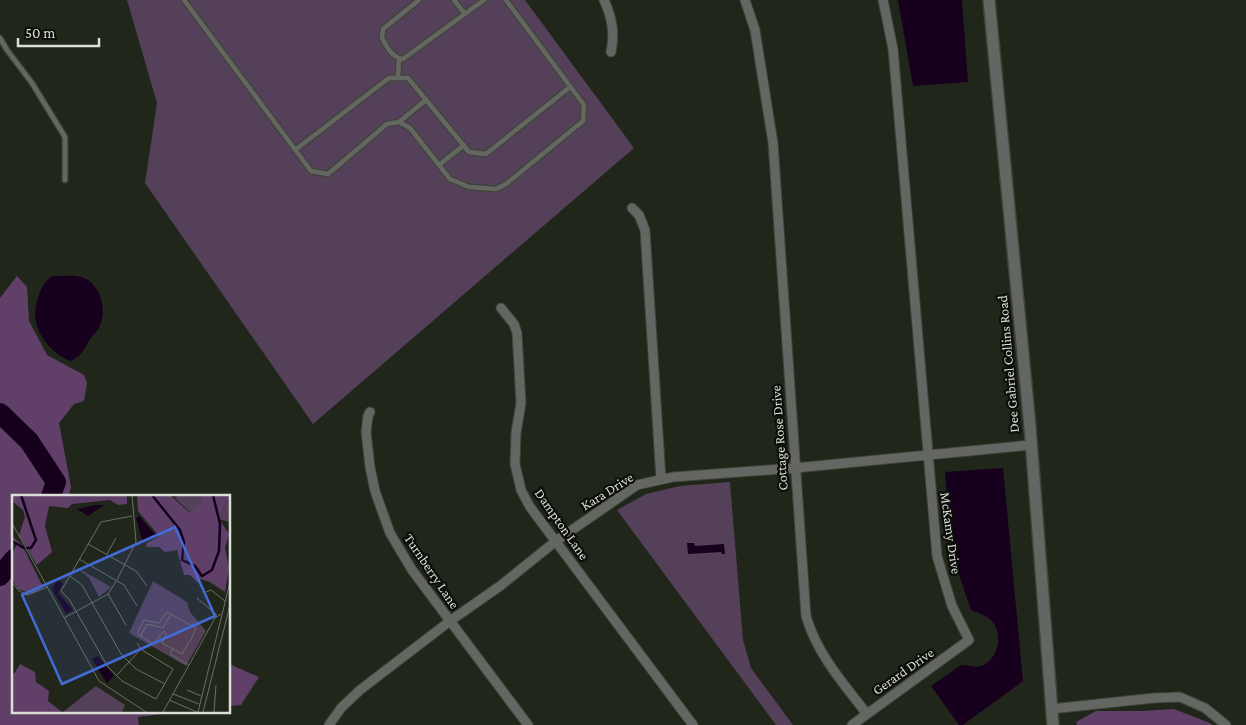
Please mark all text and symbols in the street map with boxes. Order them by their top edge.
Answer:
scale bar [18,15,99,47]
text: 50 m [25,25,55,41]
street label: Dee Gabriel Collins Road [994,294,1022,433]
street label: Cottage Rose Drive [767,385,791,491]
street label: Kara Drive [578,469,636,513]
street label: Dampton Lane [532,485,592,563]
street label: McKamy Drive [937,491,965,575]
inset map [12,495,230,712]
street label: Turnberry Lane [401,530,463,612]
street label: Gerard Drive [869,644,937,698]

